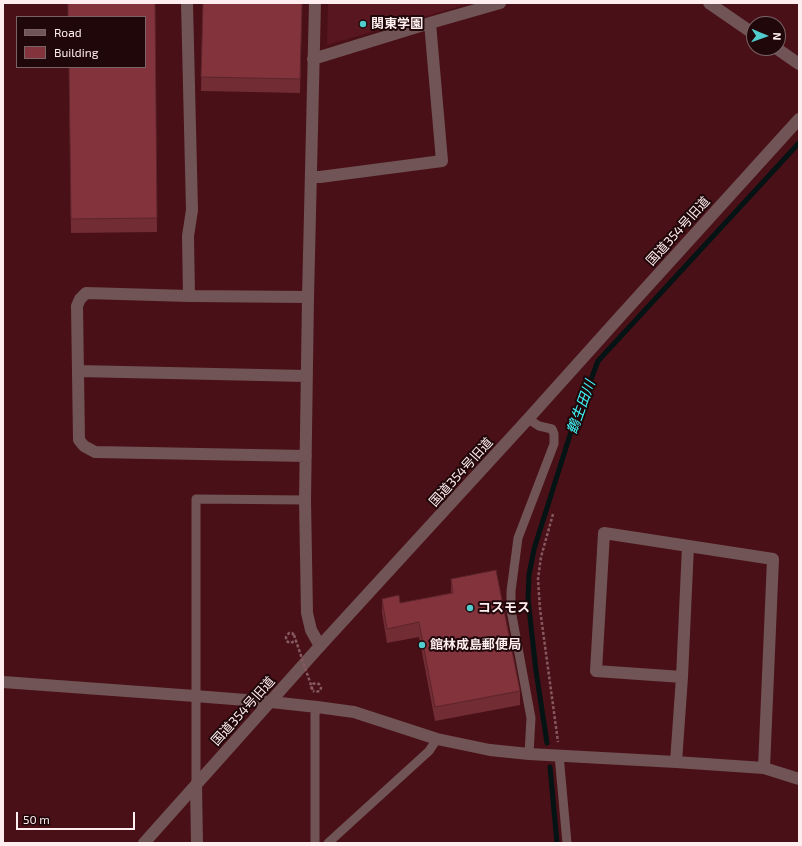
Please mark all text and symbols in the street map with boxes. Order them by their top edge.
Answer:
legend [16,16,146,68]
place label: 関東学園 [371,16,423,32]
north arrow [746,16,786,56]
marker: 関東学園 [358,19,368,29]
text: Road [54,25,82,39]
text: N [771,32,784,41]
text: Building [54,45,98,59]
street label: 国道354号旧道 [643,193,713,269]
water label: 鶴生田川 [564,378,598,436]
street label: 国道354号旧道 [426,434,496,510]
place label: コスモス [478,600,530,616]
marker: コスモス [465,603,475,613]
place label: 館林成島郵便局 [430,637,521,653]
marker: 館林成島郵便局 [417,640,427,650]
street label: 国道354号旧道 [208,673,278,749]
scale bar [18,804,137,830]
text: 50 m [23,812,50,826]

